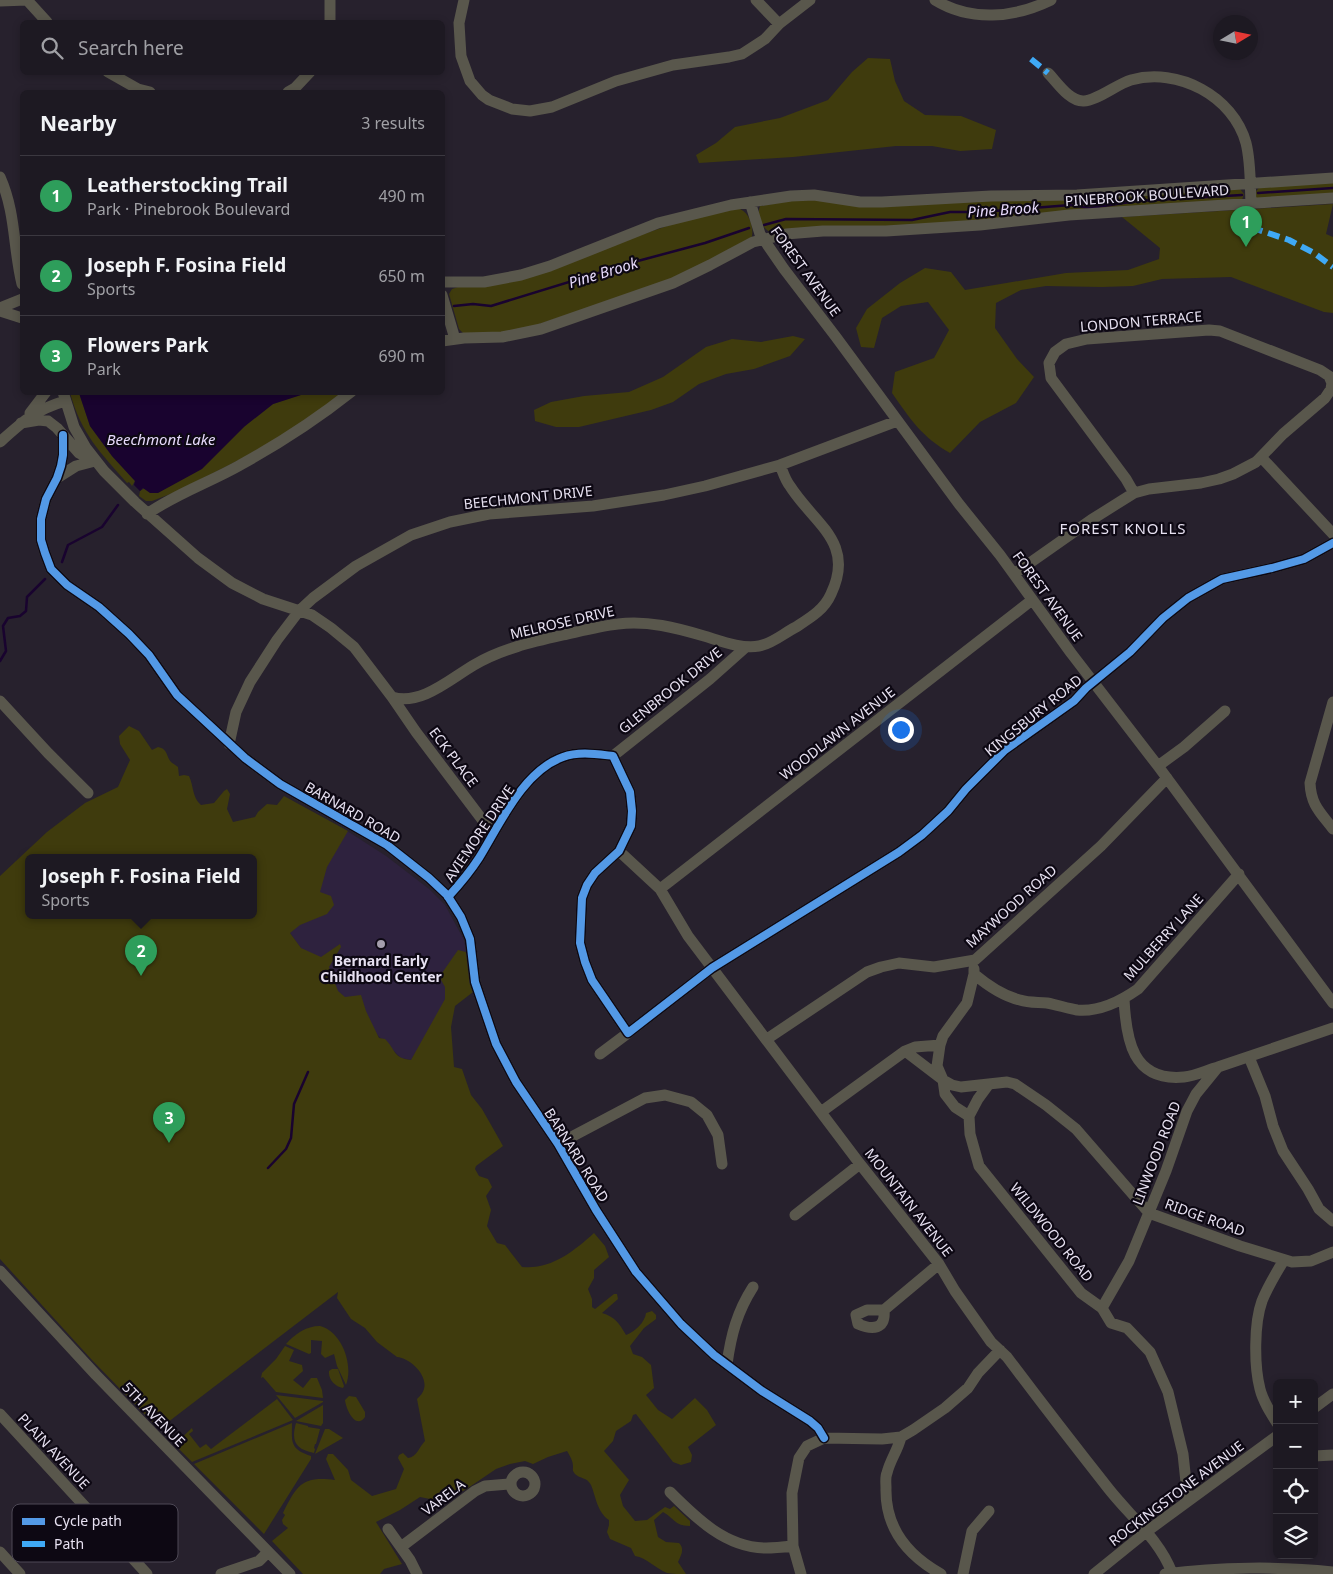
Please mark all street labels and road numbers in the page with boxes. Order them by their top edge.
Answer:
street label: PINEBROOK BOULEVARD [1064,180,1230,210]
street label: FOREST AVENUE [767,222,845,320]
street label: LONDON TERRACE [1079,306,1203,336]
street label: BEECHMONT DRIVE [463,481,593,513]
street label: FOREST AVENUE [1009,547,1087,645]
street label: MELROSE DRIVE [508,601,616,643]
street label: GLENBROOK DRIVE [614,642,726,738]
street label: KINGSBURY ROAD [980,670,1086,760]
street label: WOODLAWN AVENUE [776,682,898,784]
street label: ECK PLACE [425,723,483,791]
street label: BARNARD ROAD [302,777,404,847]
street label: AVIEMORE DRIVE [440,781,518,885]
street label: MAYWOOD ROAD [962,860,1060,952]
street label: MULBERRY LANE [1119,889,1207,985]
street label: LINWOOD ROAD [1127,1098,1185,1208]
street label: BARNARD ROAD [540,1104,614,1206]
street label: MOUNTAIN AVENUE [861,1144,957,1260]
street label: WILDWOOD ROAD [1006,1178,1098,1286]
street label: RIDGE ROAD [1162,1194,1248,1240]
street label: 5TH AVENUE [118,1378,190,1450]
street label: PLAIN AVENUE [14,1409,94,1493]
street label: ROCKINGSTONE AVENUE [1105,1436,1247,1550]
street label: VARELA [417,1474,469,1520]

